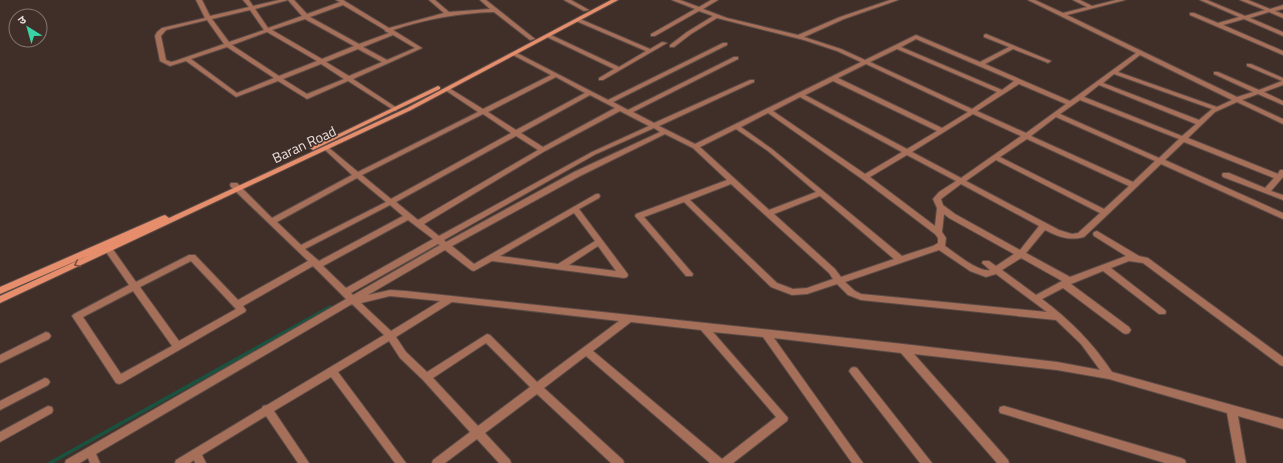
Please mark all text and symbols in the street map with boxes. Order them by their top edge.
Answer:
north arrow [8,8,48,48]
text: उ [15,11,30,28]
street label: Baran Road [269,120,339,168]
one-way arrow [74,259,82,267]

